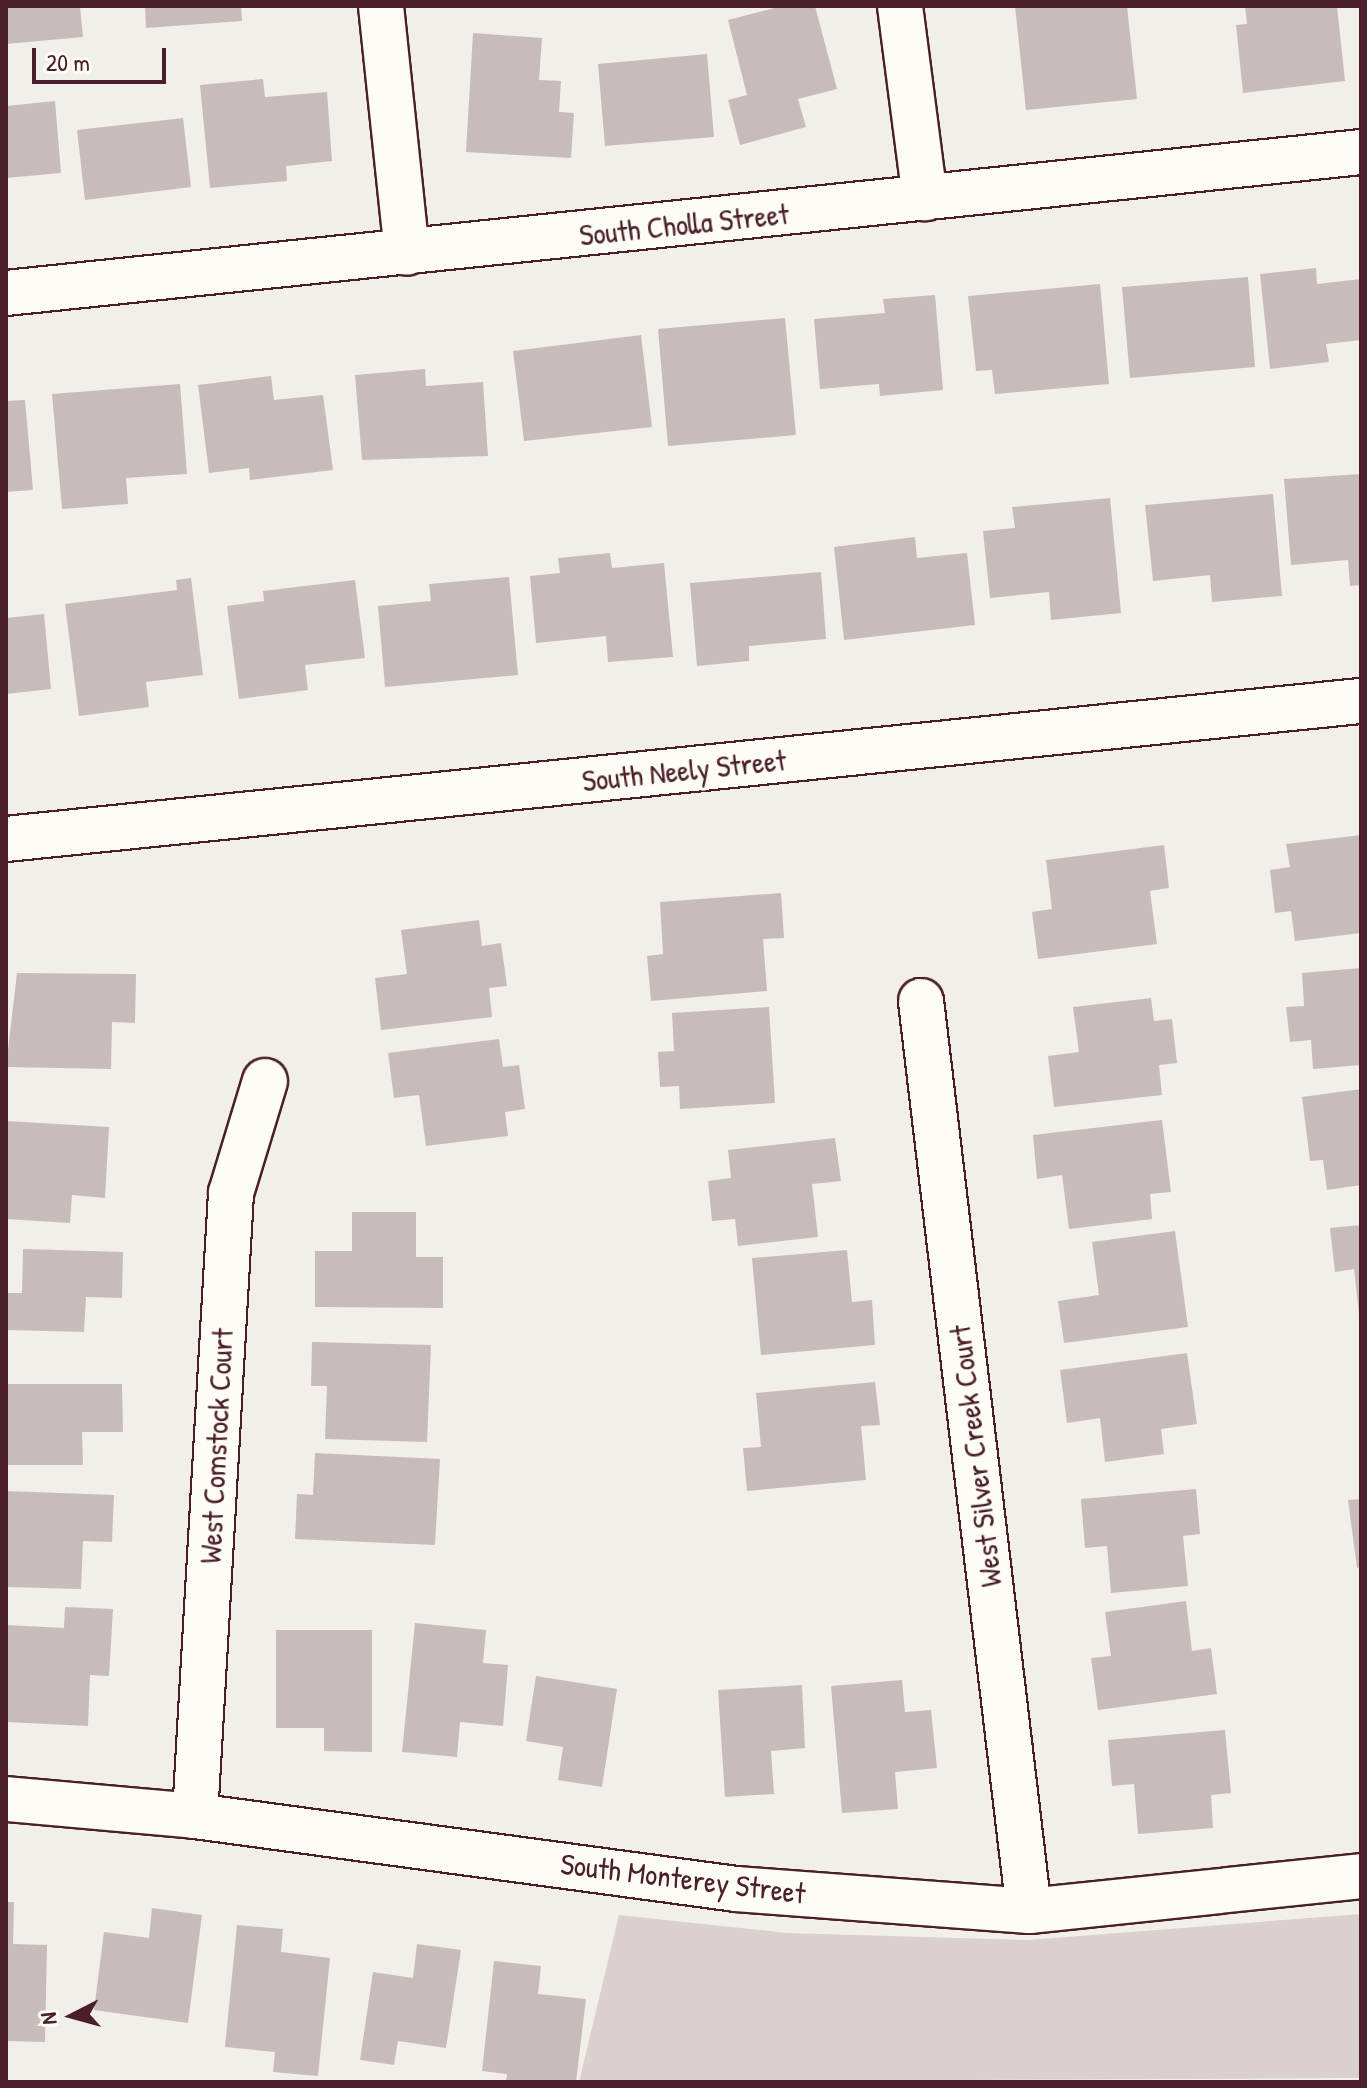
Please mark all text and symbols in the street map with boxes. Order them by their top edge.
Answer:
scale bar [36,32,170,82]
text: 20 m [46,46,90,78]
street label: South Cholla Street [578,195,790,253]
street label: South Neely Street [580,741,788,799]
street label: West Silver Creek Court [941,1323,1009,1589]
street label: West Comstock Court [192,1327,240,1565]
street label: South Monterey Street [559,1845,807,1911]
north arrow [32,1976,112,2056]
text: N [33,2011,64,2026]

